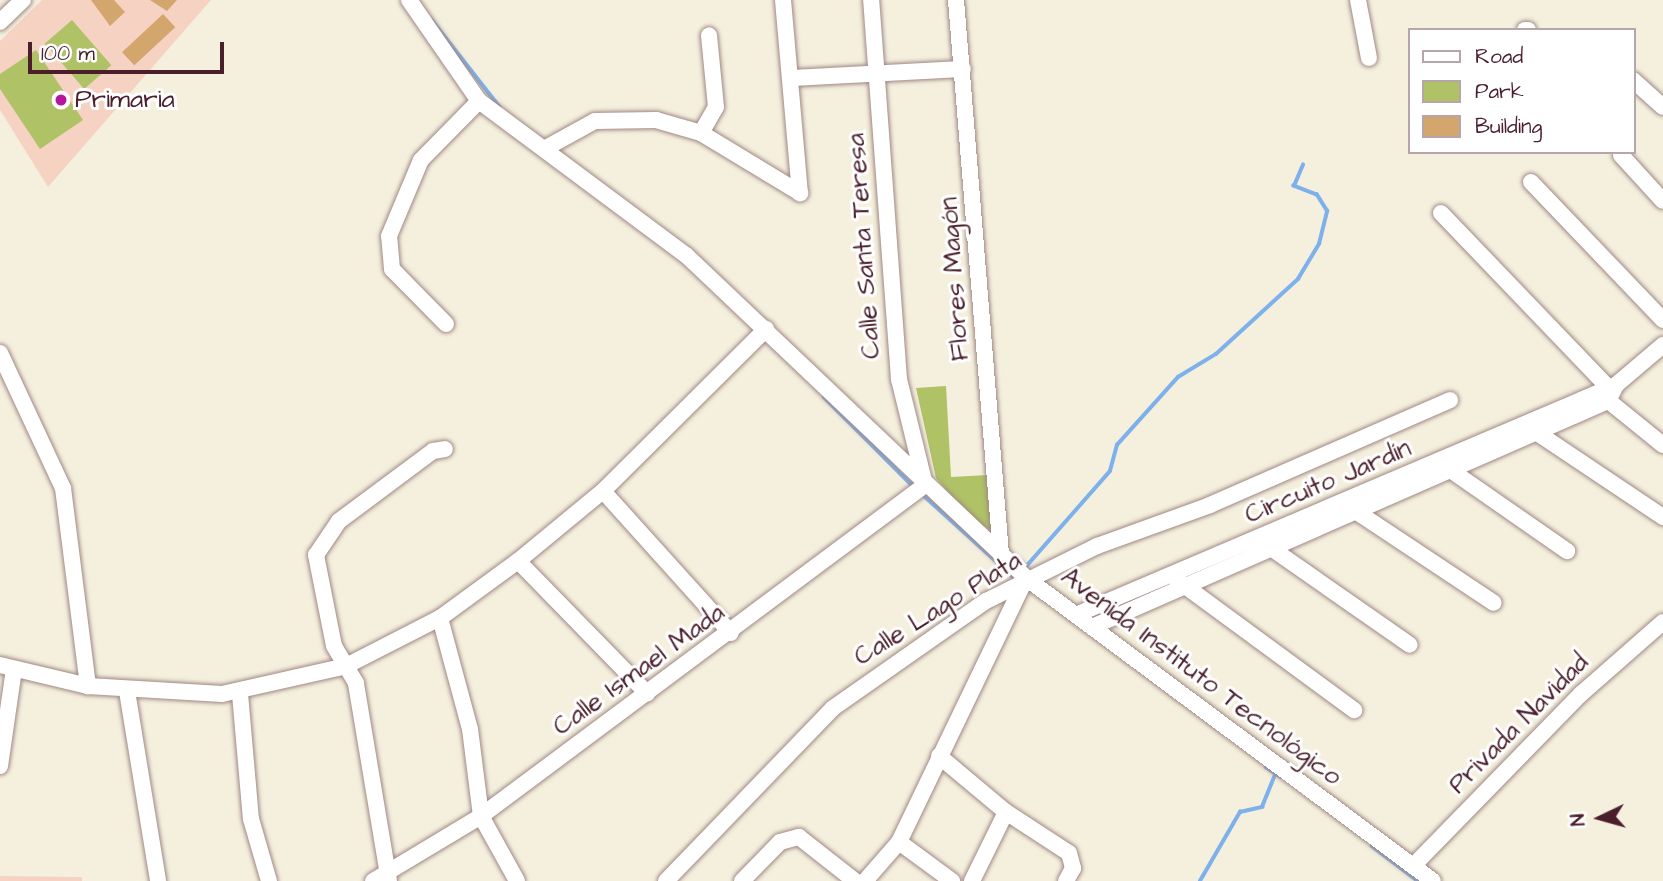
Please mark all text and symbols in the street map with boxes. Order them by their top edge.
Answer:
scale bar [32,28,228,72]
legend [1408,28,1635,154]
text: 100 m [41,39,95,68]
text: Road [1475,42,1523,71]
text: Park [1475,77,1524,106]
place label: Primaria [75,84,175,116]
marker: Primaria [53,92,69,108]
text: Building [1475,112,1542,141]
street label: Calle Santa Teresa [841,132,887,360]
street label: Flores Magón [934,196,976,362]
street label: Circuito Jardín [1240,433,1416,531]
street label: Calle Lago Plata [848,545,1028,673]
street label: Avenida Instituto Tecnológico [1055,561,1347,793]
street label: Calle Ismael Mada [547,597,731,743]
street label: Privada Navidad [1442,647,1596,801]
north arrow [1565,783,1635,853]
text: N [1565,813,1593,827]

